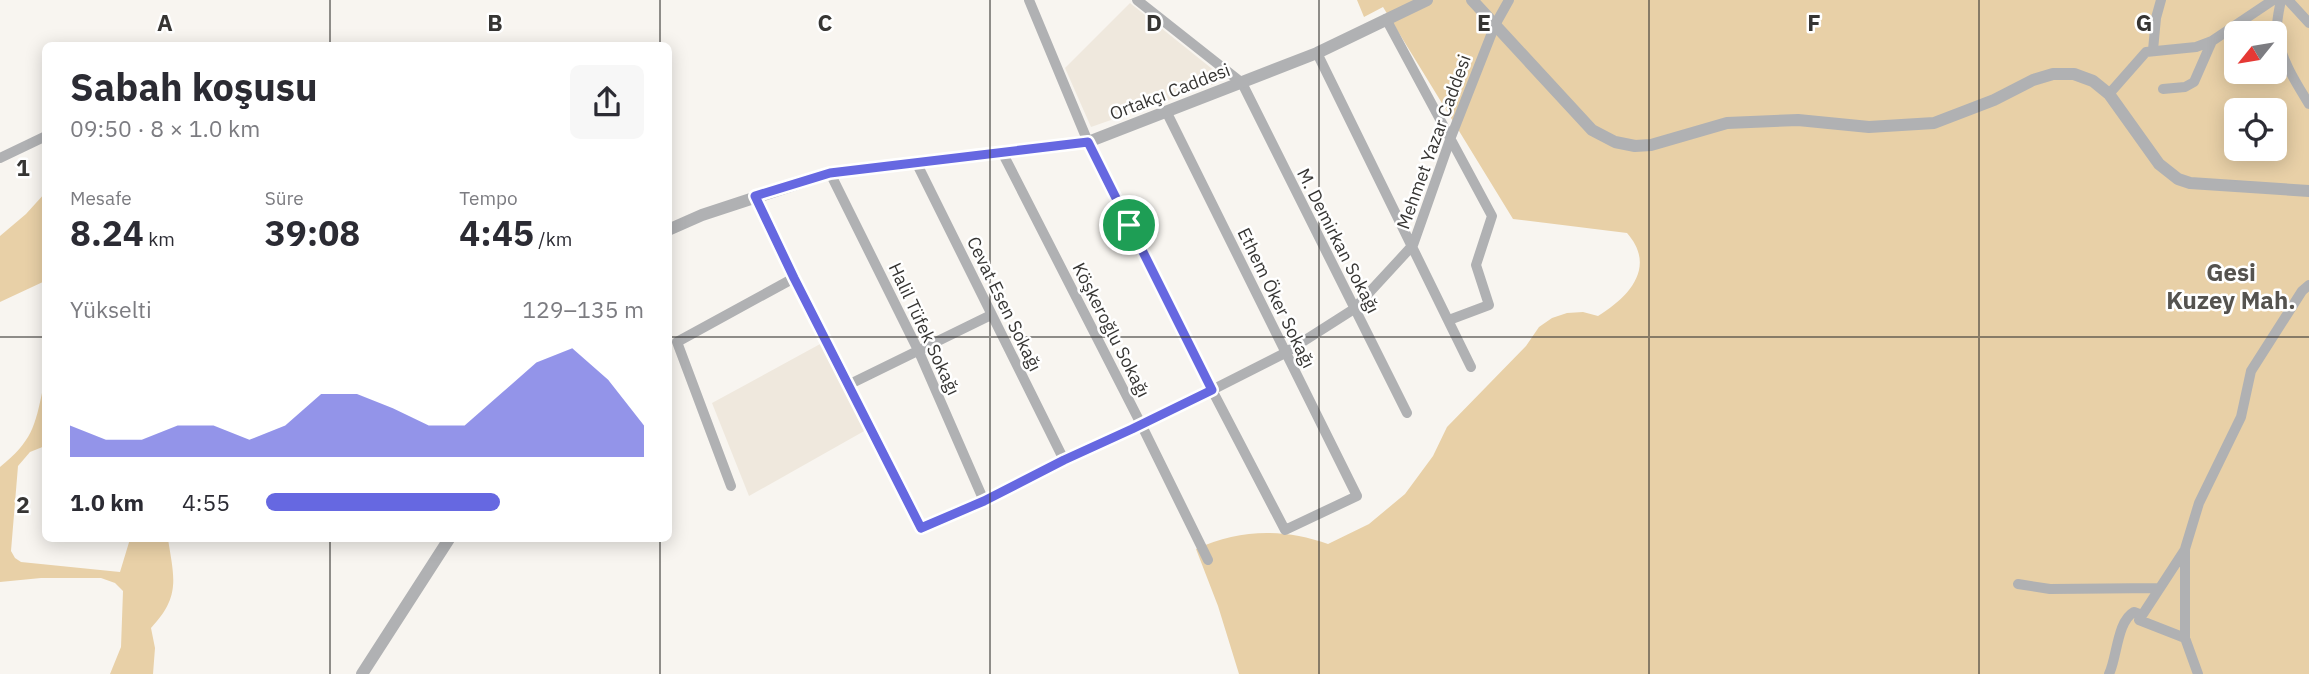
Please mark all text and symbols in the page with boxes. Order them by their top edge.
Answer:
text: A [157,7,173,37]
text: B [487,7,503,37]
text: C [818,7,833,37]
text: D [1146,7,1162,37]
text: E [1477,7,1491,37]
text: F [1807,7,1821,37]
text: G [2136,7,2152,37]
north arrow [2224,21,2287,84]
map controls [2224,21,2287,161]
street label: Mehmet Yazar Caddesi [1391,51,1476,232]
street label: Ortakçı Caddesi [1106,58,1233,125]
text: Sabah koşusu [70,62,318,111]
button: share [570,65,644,139]
button: locate [2224,98,2287,161]
text: 09:50 · 8 × 1.0 km [70,113,260,143]
text: 1 [16,152,30,182]
street label: M. Demirkan Sokağı [1292,164,1385,317]
text: Mesafe [70,186,132,210]
text: Süre [265,186,304,210]
text: Tempo [459,186,518,210]
pin [1099,195,1159,255]
icon: arrive [1110,206,1148,244]
text: 8.24 [70,210,144,256]
text: 39:08 [265,210,360,256]
text: 4:45 [459,210,534,256]
street label: Ethem Öker Sokağı [1233,224,1320,372]
text: km [144,227,175,251]
text: /km [534,227,572,251]
street label: Cevat Esen Sokağı [962,233,1047,375]
district label: Gesi Kuzey Mah. [2166,256,2296,316]
street label: Halil Tüfek Sokağı [884,259,965,399]
street label: Köşkeroğlu Sokağı [1068,259,1155,401]
text: Yükselti [70,294,152,324]
text: 129–135 m [522,294,644,324]
text: 1.0 km [70,487,144,517]
text: 4:55 [182,487,230,517]
text: 2 [16,489,30,519]

